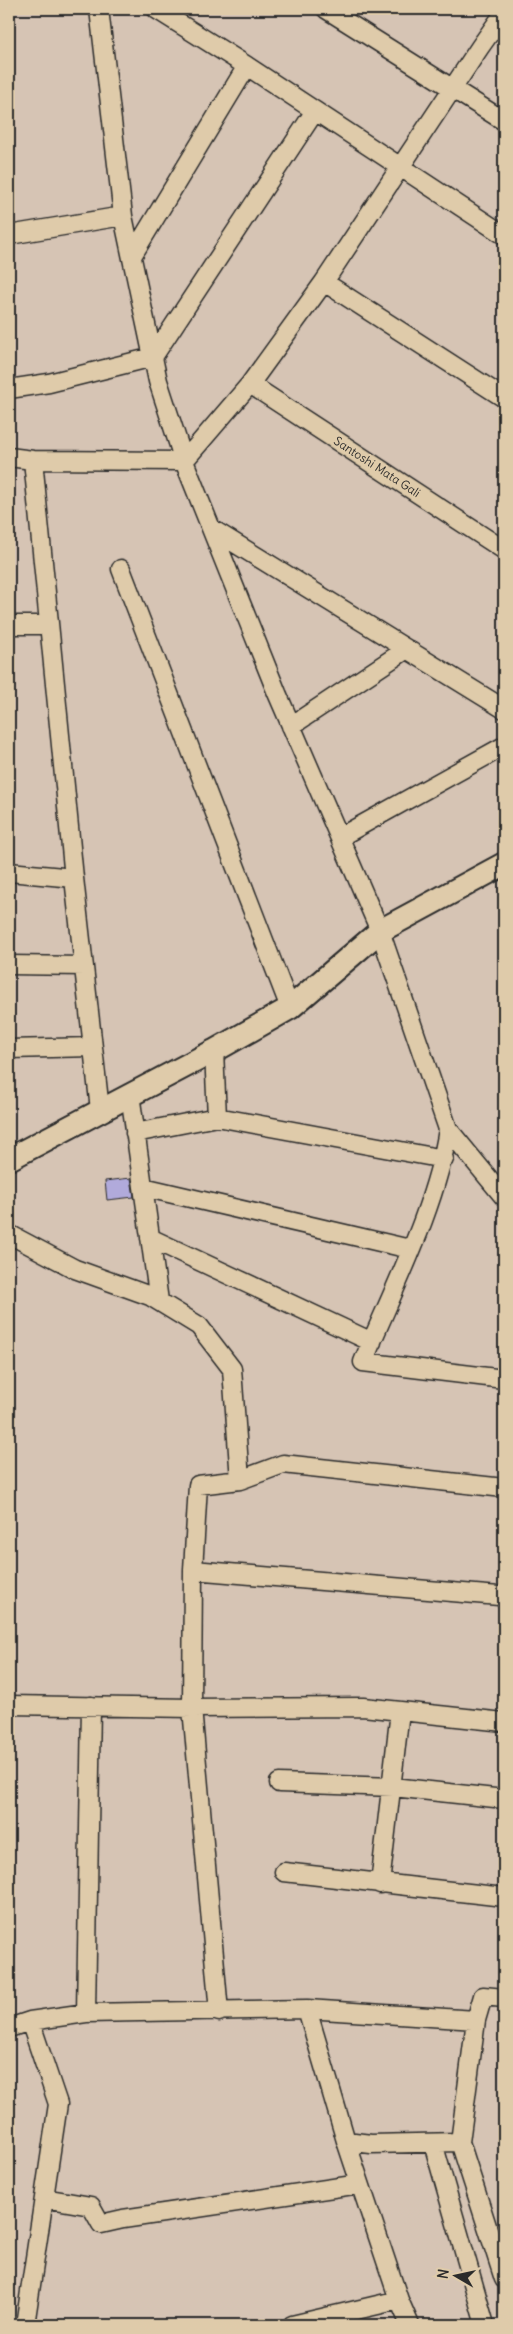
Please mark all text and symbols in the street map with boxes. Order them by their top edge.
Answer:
street label: Santoshi Mata Gali [331,433,423,500]
north arrow [430,2252,480,2302]
text: N [434,2268,453,2280]

